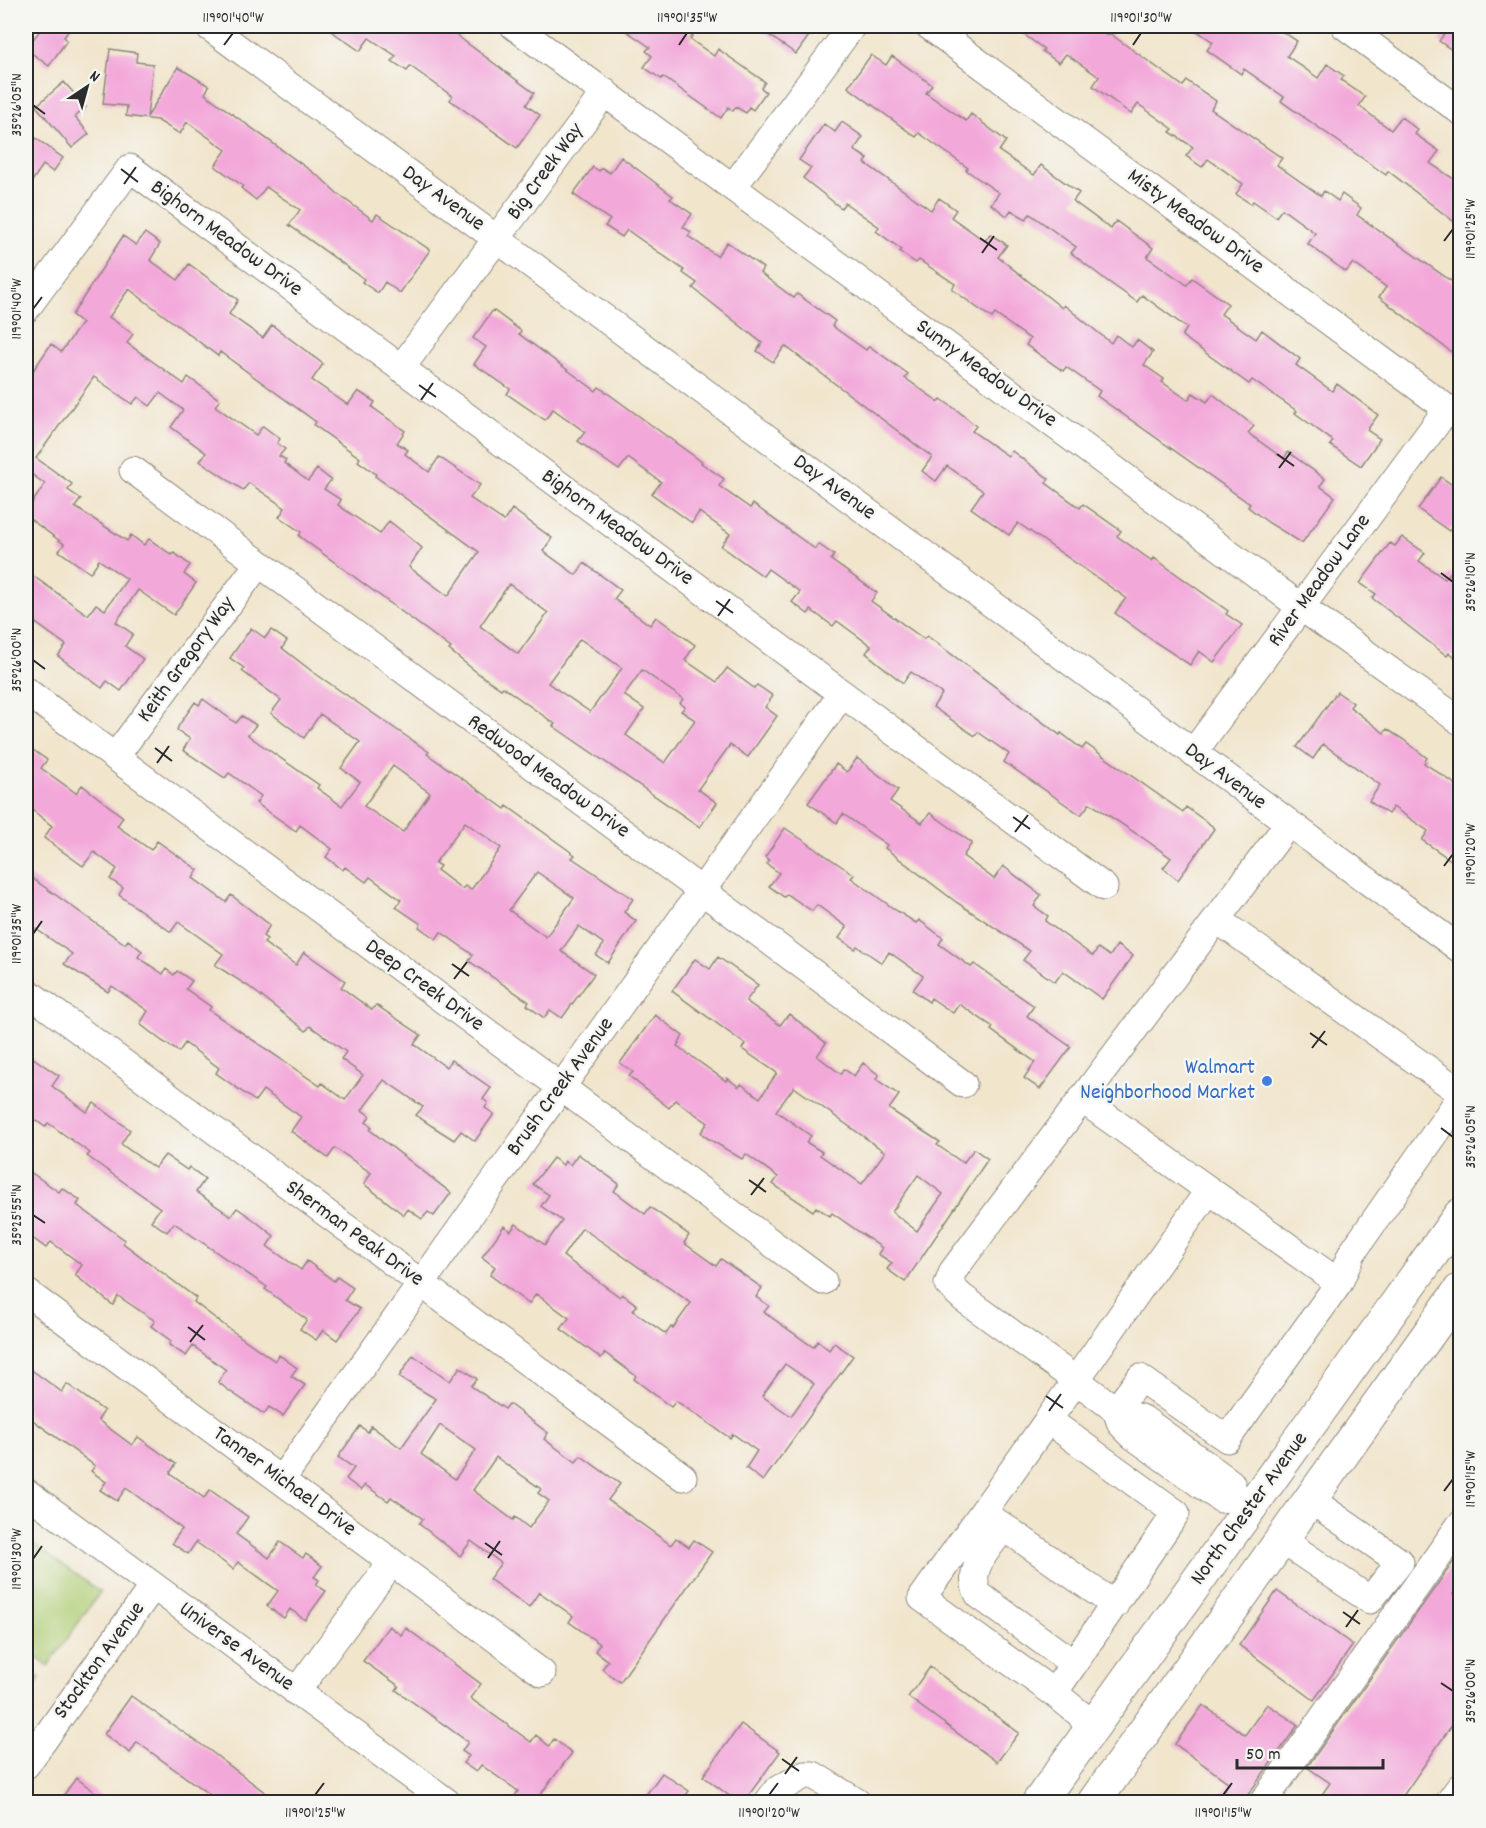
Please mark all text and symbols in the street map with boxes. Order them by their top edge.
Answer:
text: 119°01'40"W [202,8,264,30]
text: 119°01'35"W [657,8,717,30]
text: 119°01'30"W [1110,8,1172,30]
north arrow [57,57,117,117]
text: N [84,65,104,89]
text: 35°26'05"N [7,73,29,137]
street label: Big Creek Way [500,116,593,227]
street label: Day Avenue [395,158,491,240]
street label: Misty Meadow Drive [1120,162,1270,282]
street label: Bighorn Meadow Drive [143,173,309,305]
text: 119°01'25"W [1461,199,1483,259]
text: 119°01'40"W [7,278,29,340]
street label: Sunny Meadow Drive [909,312,1063,436]
street label: Day Avenue [786,447,882,529]
street label: Bighorn Meadow Drive [534,462,700,594]
street label: River Meadow Lane [1261,508,1379,654]
text: 35°26'10"N [1461,552,1483,612]
street label: Keith Gregory Way [131,590,244,730]
text: 35°26'00"N [7,628,29,692]
street label: Redwood Meadow Drive [460,707,636,847]
street label: Day Avenue [1177,736,1273,818]
text: 119°01'20"W [1461,823,1483,885]
text: 119°01'35"W [7,904,29,964]
street label: Deep Creek Drive [358,932,490,1040]
street label: Brush Creek Avenue [500,1011,622,1163]
place label: Walmart Neighborhood Market [1080,1053,1255,1109]
marker: Walmart Neighborhood Market [1260,1074,1274,1088]
text: 35°26'05"N [1461,1105,1483,1169]
street label: Sherman Peak Drive [278,1173,430,1295]
text: 35°25'55"N [7,1184,29,1246]
street label: Tanner Michael Drive [206,1419,362,1545]
street label: North Chester Avenue [1184,1426,1316,1592]
text: 119°01'15"W [1461,1450,1483,1507]
text: 119°01'30"W [7,1528,29,1590]
street label: Universe Avenue [172,1594,300,1700]
street label: Stockton Avenue [47,1596,153,1726]
text: 35°26'00"N [1461,1659,1483,1723]
scale bar [1237,1732,1382,1770]
text: 50 m [1246,1743,1281,1768]
text: 119°01'25"W [285,1803,345,1825]
text: 119°01'20"W [738,1803,800,1825]
text: 119°01'15"W [1195,1803,1252,1825]

